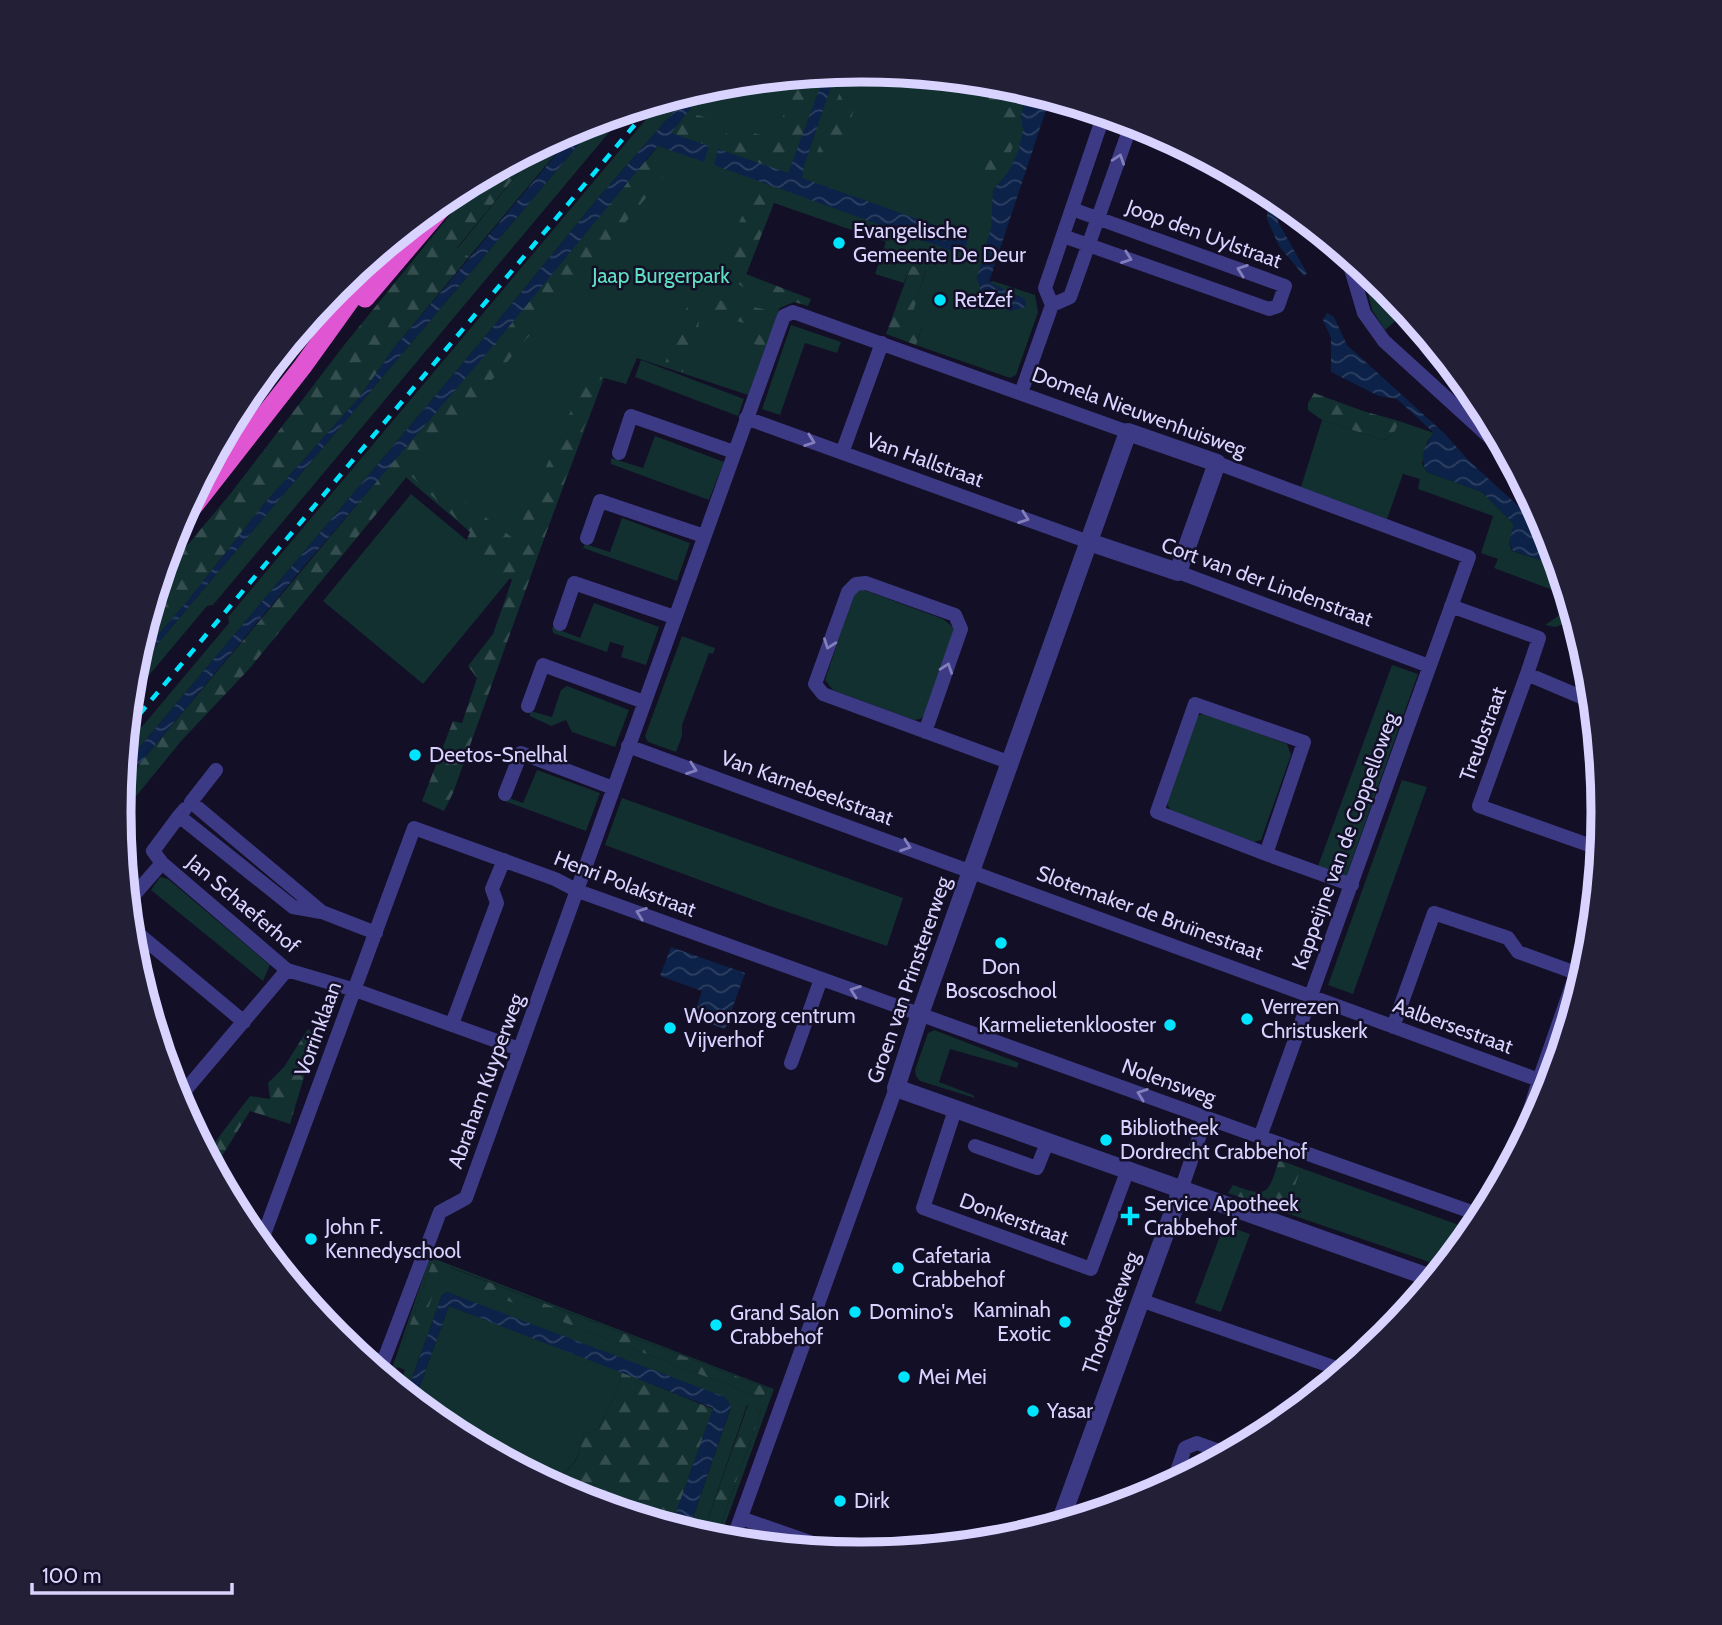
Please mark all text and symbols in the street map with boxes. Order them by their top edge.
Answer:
one-way arrow [1111,153,1125,165]
street label: Joop den Uylstraat [1122,194,1285,273]
place label: Evangelische Gemeente De Deur [853,218,1026,267]
marker: Evangelische Gemeente De Deur [831,235,847,251]
one-way arrow [1121,250,1133,264]
park label: Jaap Burgerpark [591,263,730,288]
one-way arrow [1236,264,1248,278]
place label: RetZef [954,287,1013,312]
marker: RetZef [932,292,948,308]
street label: Domela Nieuwenhuisweg [1029,361,1250,462]
street label: Van Hallstraat [863,427,987,492]
one-way arrow [804,433,816,447]
one-way arrow [1018,510,1030,524]
street label: Cort van der Lindenstraat [1158,532,1376,631]
one-way arrow [823,638,837,650]
one-way arrow [939,662,953,674]
street label: Treubstraat [1454,683,1511,784]
street label: Kappeijne van de Coppelloweg [1286,708,1404,973]
place label: Deetos-Snelhal [429,742,568,767]
street label: Van Karnebeekstraat [718,745,897,830]
marker: Deetos-Snelhal [407,747,423,763]
one-way arrow [685,761,697,775]
one-way arrow [900,838,912,852]
street label: Henri Polakstraat [551,845,700,922]
street label: Jan Schaeferhof [181,849,305,958]
street label: Slotemaker de Bruïnestraat [1034,860,1267,965]
street label: Groen van Prinstererweg [861,873,956,1087]
one-way arrow [636,908,648,922]
marker: Don Boscoschool [993,935,1009,951]
place label: Don Boscoschool [945,954,1057,1003]
street label: Vorrinklaan [289,978,346,1080]
one-way arrow [850,985,862,999]
street label: Abraham Kuyperweg [442,990,529,1172]
street label: Aalbersestraat [1390,992,1517,1059]
place label: Verrezen Christuskerk [1261,994,1368,1043]
place label: Woonzorg centrum Vijverhof [684,1003,856,1053]
marker: Verrezen Christuskerk [1239,1011,1255,1027]
place label: Karmelietenklooster [978,1012,1156,1037]
marker: Karmelietenklooster [1162,1017,1178,1033]
marker: Woonzorg centrum Vijverhof [662,1020,678,1036]
street label: Nolensweg [1119,1053,1220,1110]
one-way arrow [1136,1088,1148,1102]
place label: Bibliotheek Dordrecht Crabbehof [1120,1115,1308,1164]
marker: Bibliotheek Dordrecht Crabbehof [1098,1132,1114,1148]
street label: Donkerstraat [956,1187,1072,1250]
place label: Service Apotheek Crabbehof [1144,1191,1299,1240]
marker: Service Apotheek Crabbehof [1122,1208,1138,1224]
place label: John F. Kennedyschool [324,1214,461,1263]
marker: John F. Kennedyschool [303,1231,319,1247]
place label: Cafetaria Crabbehof [912,1243,1005,1292]
street label: Thorbeckeweg [1077,1248,1144,1378]
marker: Cafetaria Crabbehof [890,1260,906,1276]
place label: Kaminah Exotic [973,1297,1051,1346]
place label: Domino's [869,1299,954,1324]
place label: Grand Salon Crabbehof [730,1300,839,1349]
marker: Domino's [847,1304,863,1320]
marker: Kaminah Exotic [1057,1314,1073,1330]
marker: Grand Salon Crabbehof [708,1317,724,1333]
place label: Mei Mei [918,1364,987,1389]
marker: Mei Mei [896,1369,912,1385]
place label: Yasar [1046,1398,1093,1423]
marker: Yasar [1025,1403,1041,1419]
place label: Dirk [854,1488,890,1513]
marker: Dirk [832,1493,848,1509]
scale bar [32,1552,231,1596]
text: 100 m [42,1563,101,1588]

